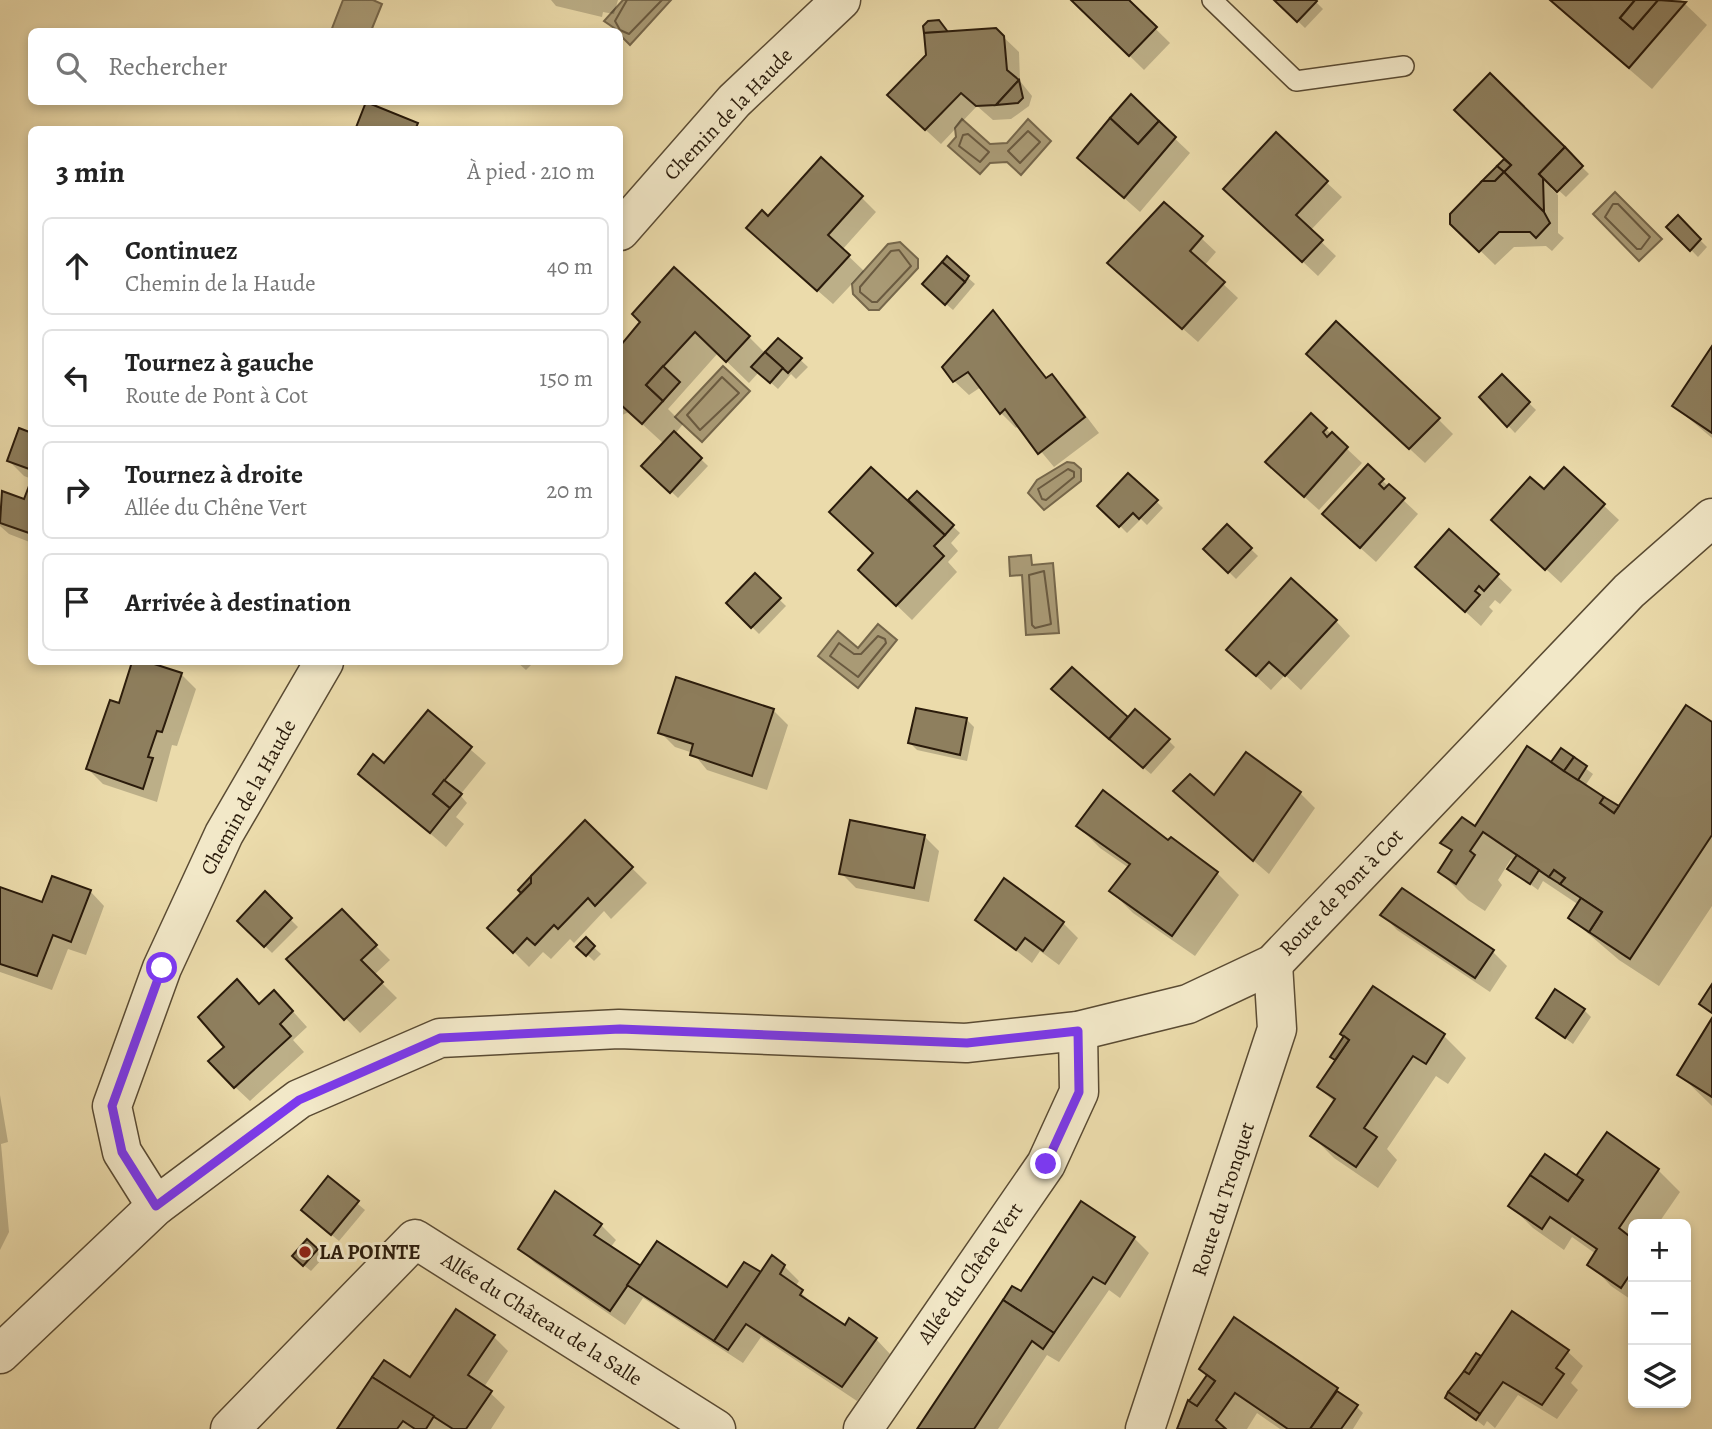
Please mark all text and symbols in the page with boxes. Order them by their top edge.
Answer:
search box [28,28,623,105]
street label: Chemin de la Haude [657,42,799,186]
icon: search [52,48,90,86]
text: Rechercher [108,49,228,84]
text: 3 min [56,152,125,192]
text: À pied · 210 m [467,156,595,187]
text: Continuez [125,233,238,268]
icon: ahead [58,247,96,285]
text: 40 m [547,251,593,282]
text: Chemin de la Haude [125,268,316,299]
text: Tournez à gauche [125,345,314,380]
icon: left [58,359,96,397]
text: 150 m [539,363,593,394]
text: Route de Pont à Cot [125,380,308,411]
text: Tournez à droite [125,457,303,492]
icon: right [58,471,96,509]
text: 20 m [546,475,593,506]
text: Allée du Chêne Vert [125,492,307,523]
icon: arrive [58,583,96,621]
text: Arrivée à destination [125,585,351,620]
street label: Chemin de la Haude [194,714,302,880]
street label: Route de Pont à Cot [1273,822,1409,962]
route start [146,952,177,983]
street label: Route du Tronquet [1185,1118,1261,1280]
route end [1030,1148,1061,1179]
street label: Allée du Chêne Vert [910,1197,1029,1350]
map controls [1628,1219,1691,1408]
button: + [1628,1219,1691,1282]
place label: LA POINTE [319,1238,421,1266]
marker: LA POINTE [297,1244,313,1260]
street label: Allée du Château de la Salle [435,1245,648,1392]
button: − [1628,1282,1691,1345]
button: layers [1628,1345,1691,1408]

